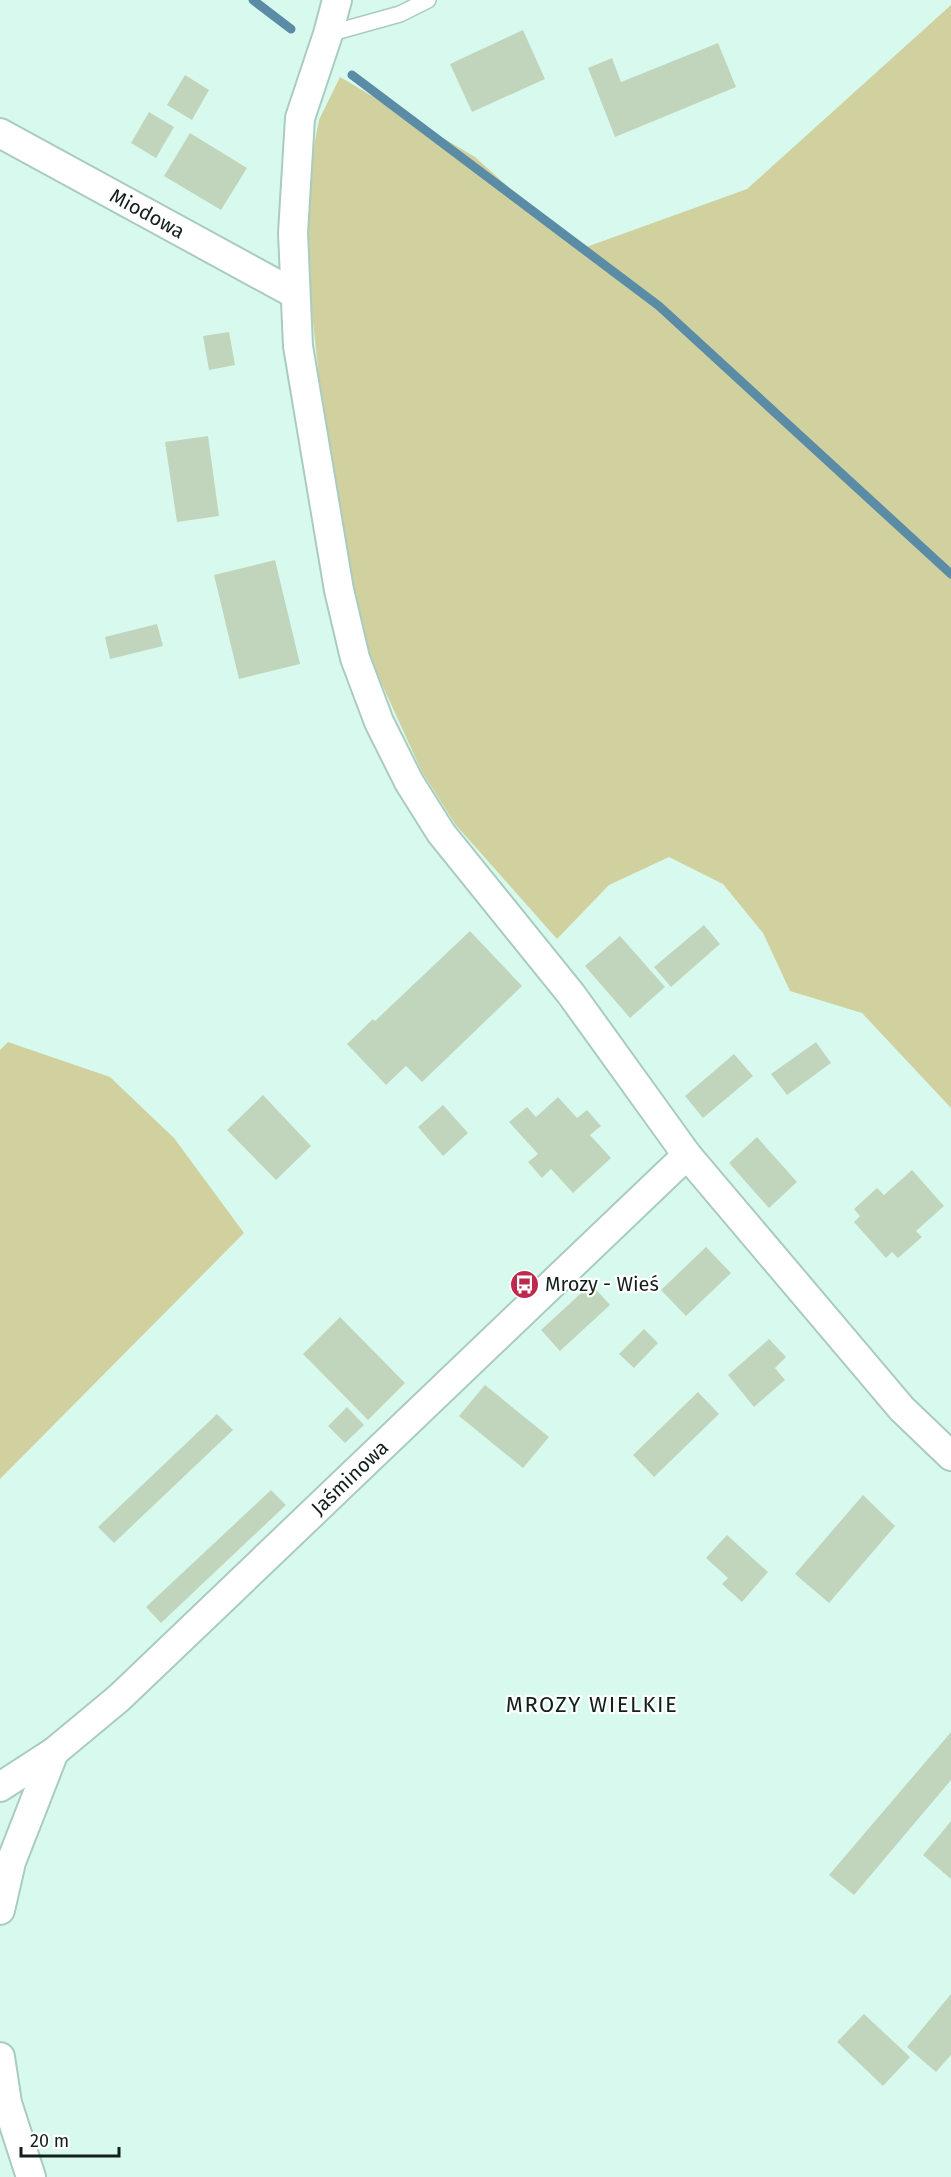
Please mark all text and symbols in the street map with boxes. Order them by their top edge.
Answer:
street label: Miodowa [106,183,189,244]
bus stop icon: Mrozy - Wieś [508,1268,540,1300]
place label: Mrozy - Wieś [545,1272,659,1296]
street label: Jaśminowa [306,1435,393,1520]
district label: MROZY WIELKIE [506,1691,678,1718]
scale bar [21,2120,118,2158]
text: 20 m [30,2130,69,2152]

